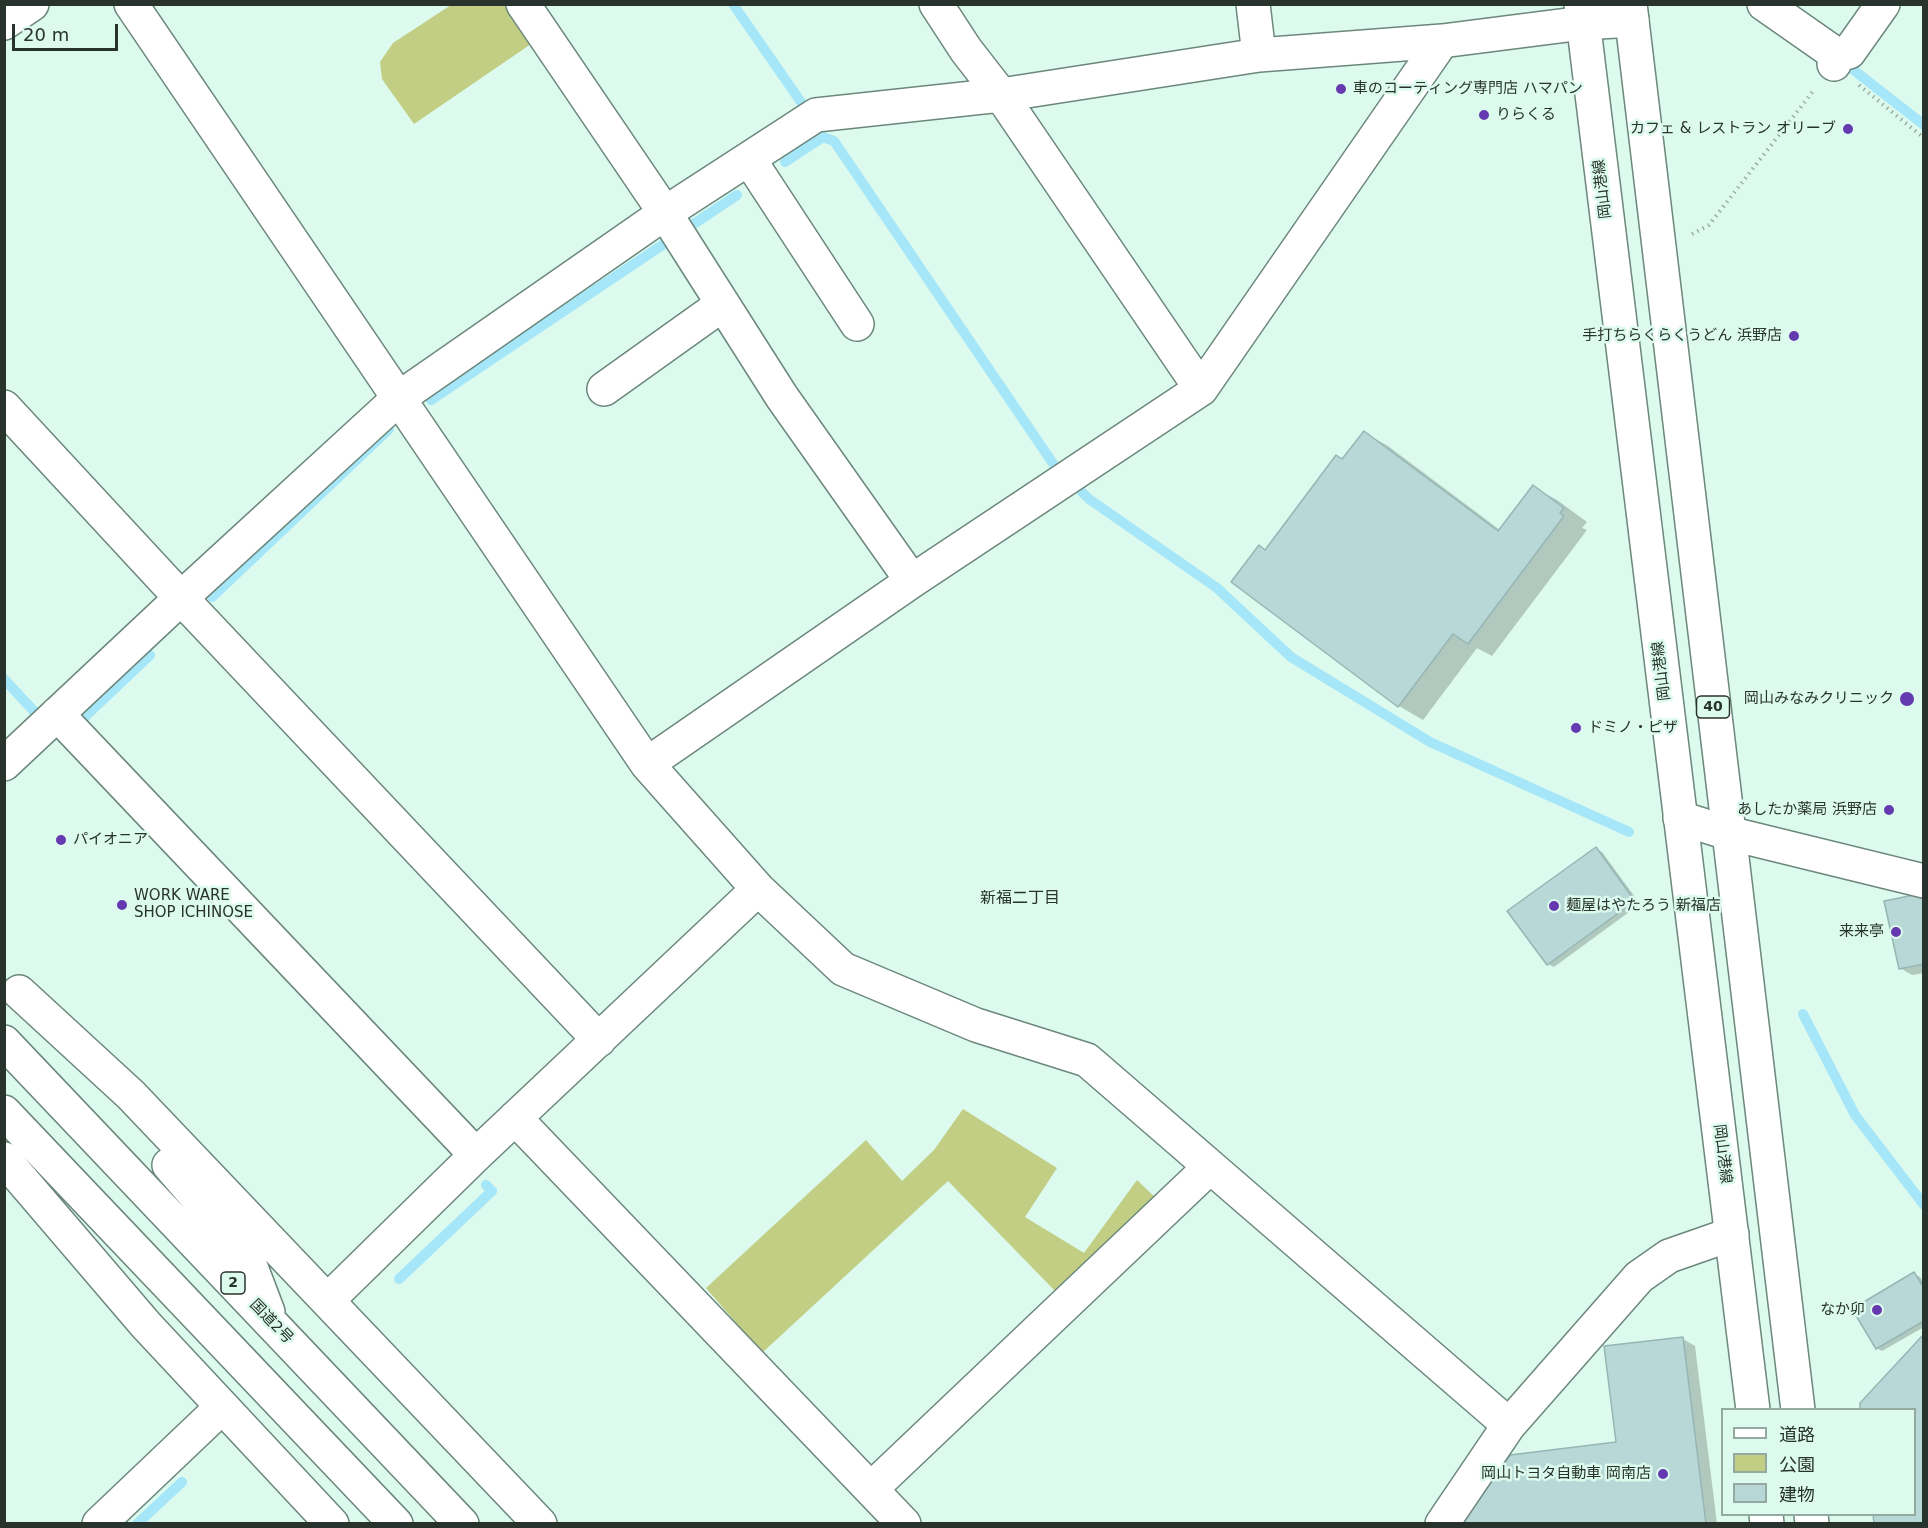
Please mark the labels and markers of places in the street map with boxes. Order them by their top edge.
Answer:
place label: 車のコーティング専門店 ハマパン [1353,80,1583,98]
marker: 車のコーティング専門店 ハマパン [1334,82,1348,96]
place label: りらくる [1496,106,1556,124]
marker: りらくる [1477,108,1491,122]
place label: カフェ & レストラン オリーブ [1630,120,1836,138]
marker: カフェ & レストラン オリーブ [1841,122,1855,136]
place label: 手打ちらくらくうどん 浜野店 [1582,327,1782,345]
marker: 手打ちらくらくうどん 浜野店 [1787,329,1801,343]
place label: 岡山みなみクリニック [1744,690,1894,708]
marker: 岡山みなみクリニック [1898,690,1916,708]
place label: ドミノ・ピザ [1588,719,1678,737]
marker: ドミノ・ピザ [1569,721,1583,735]
place label: あしたか薬局 浜野店 [1737,801,1877,819]
marker: あしたか薬局 浜野店 [1882,803,1896,817]
place label: パイオニア [73,831,148,849]
marker: パイオニア [54,833,68,847]
place label: WORK WARE SHOP ICHINOSE [134,887,253,922]
place label: 麺屋はやたろう 新福店 [1566,897,1721,915]
marker: WORK WARE SHOP ICHINOSE [115,898,129,912]
marker: 麺屋はやたろう 新福店 [1547,899,1561,913]
place label: 来来亭 [1839,923,1884,941]
marker: 来来亭 [1889,925,1903,939]
place label: なか卯 [1820,1301,1865,1319]
marker: なか卯 [1870,1303,1884,1317]
place label: 岡山トヨタ自動車 岡南店 [1481,1465,1651,1483]
marker: 岡山トヨタ自動車 岡南店 [1656,1467,1670,1481]

